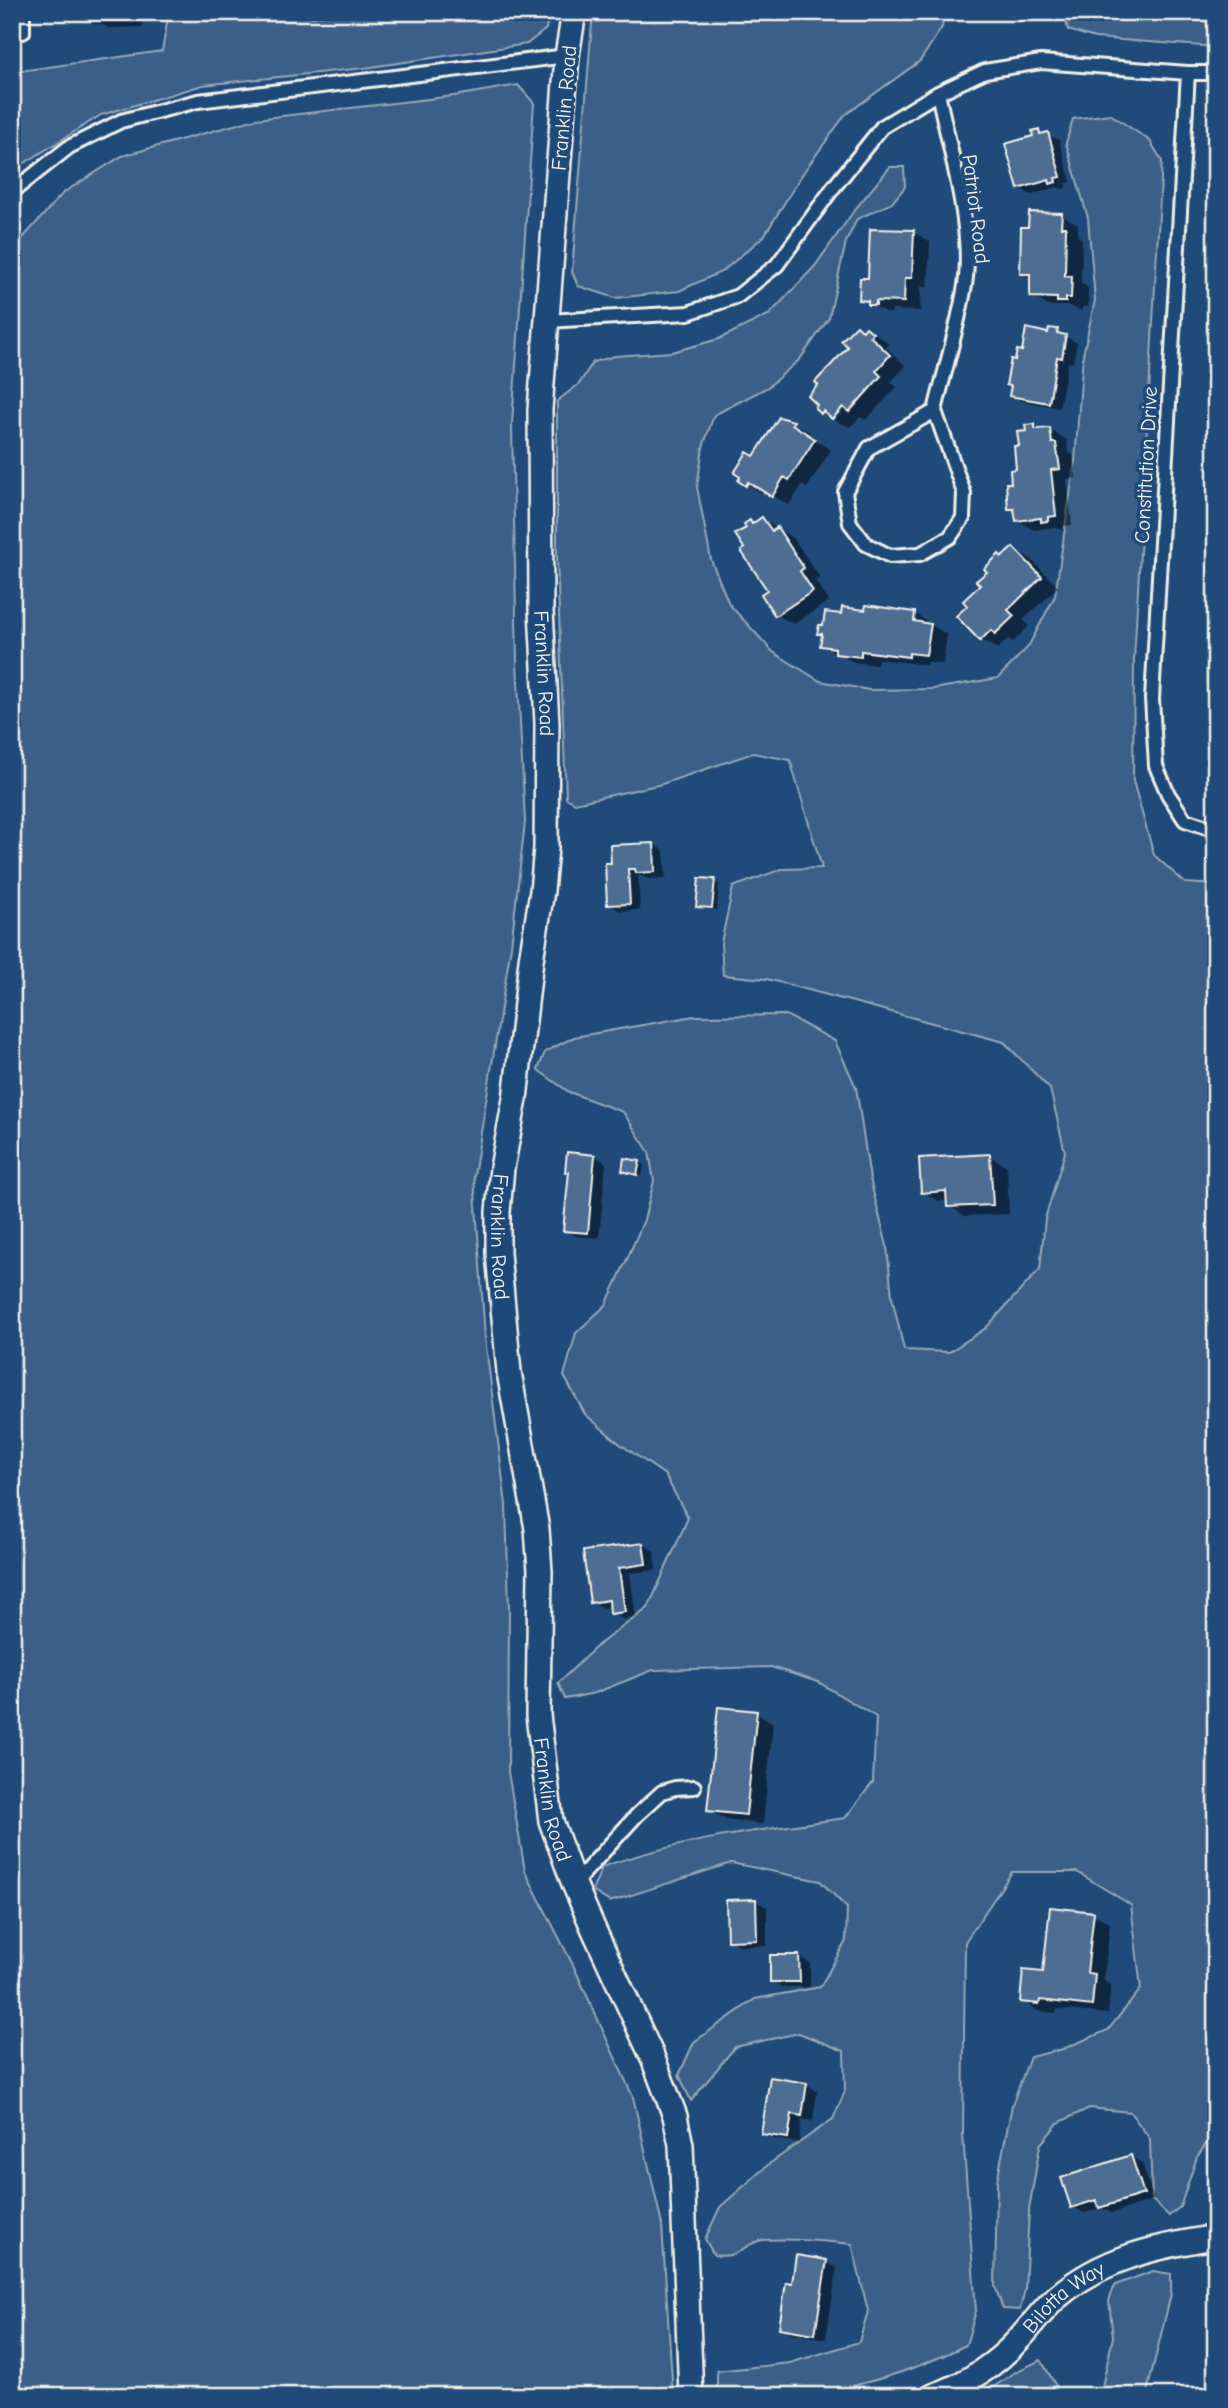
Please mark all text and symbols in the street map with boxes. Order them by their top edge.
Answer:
street label: Franklin Road [547,44,581,172]
street label: Patriot Road [957,153,995,265]
street label: Constitution Drive [1130,386,1162,544]
street label: Franklin Road [529,610,559,736]
street label: Franklin Road [486,1173,514,1301]
street label: Franklin Road [529,1736,577,1865]
street label: Bilotta Way [1018,2256,1109,2338]

